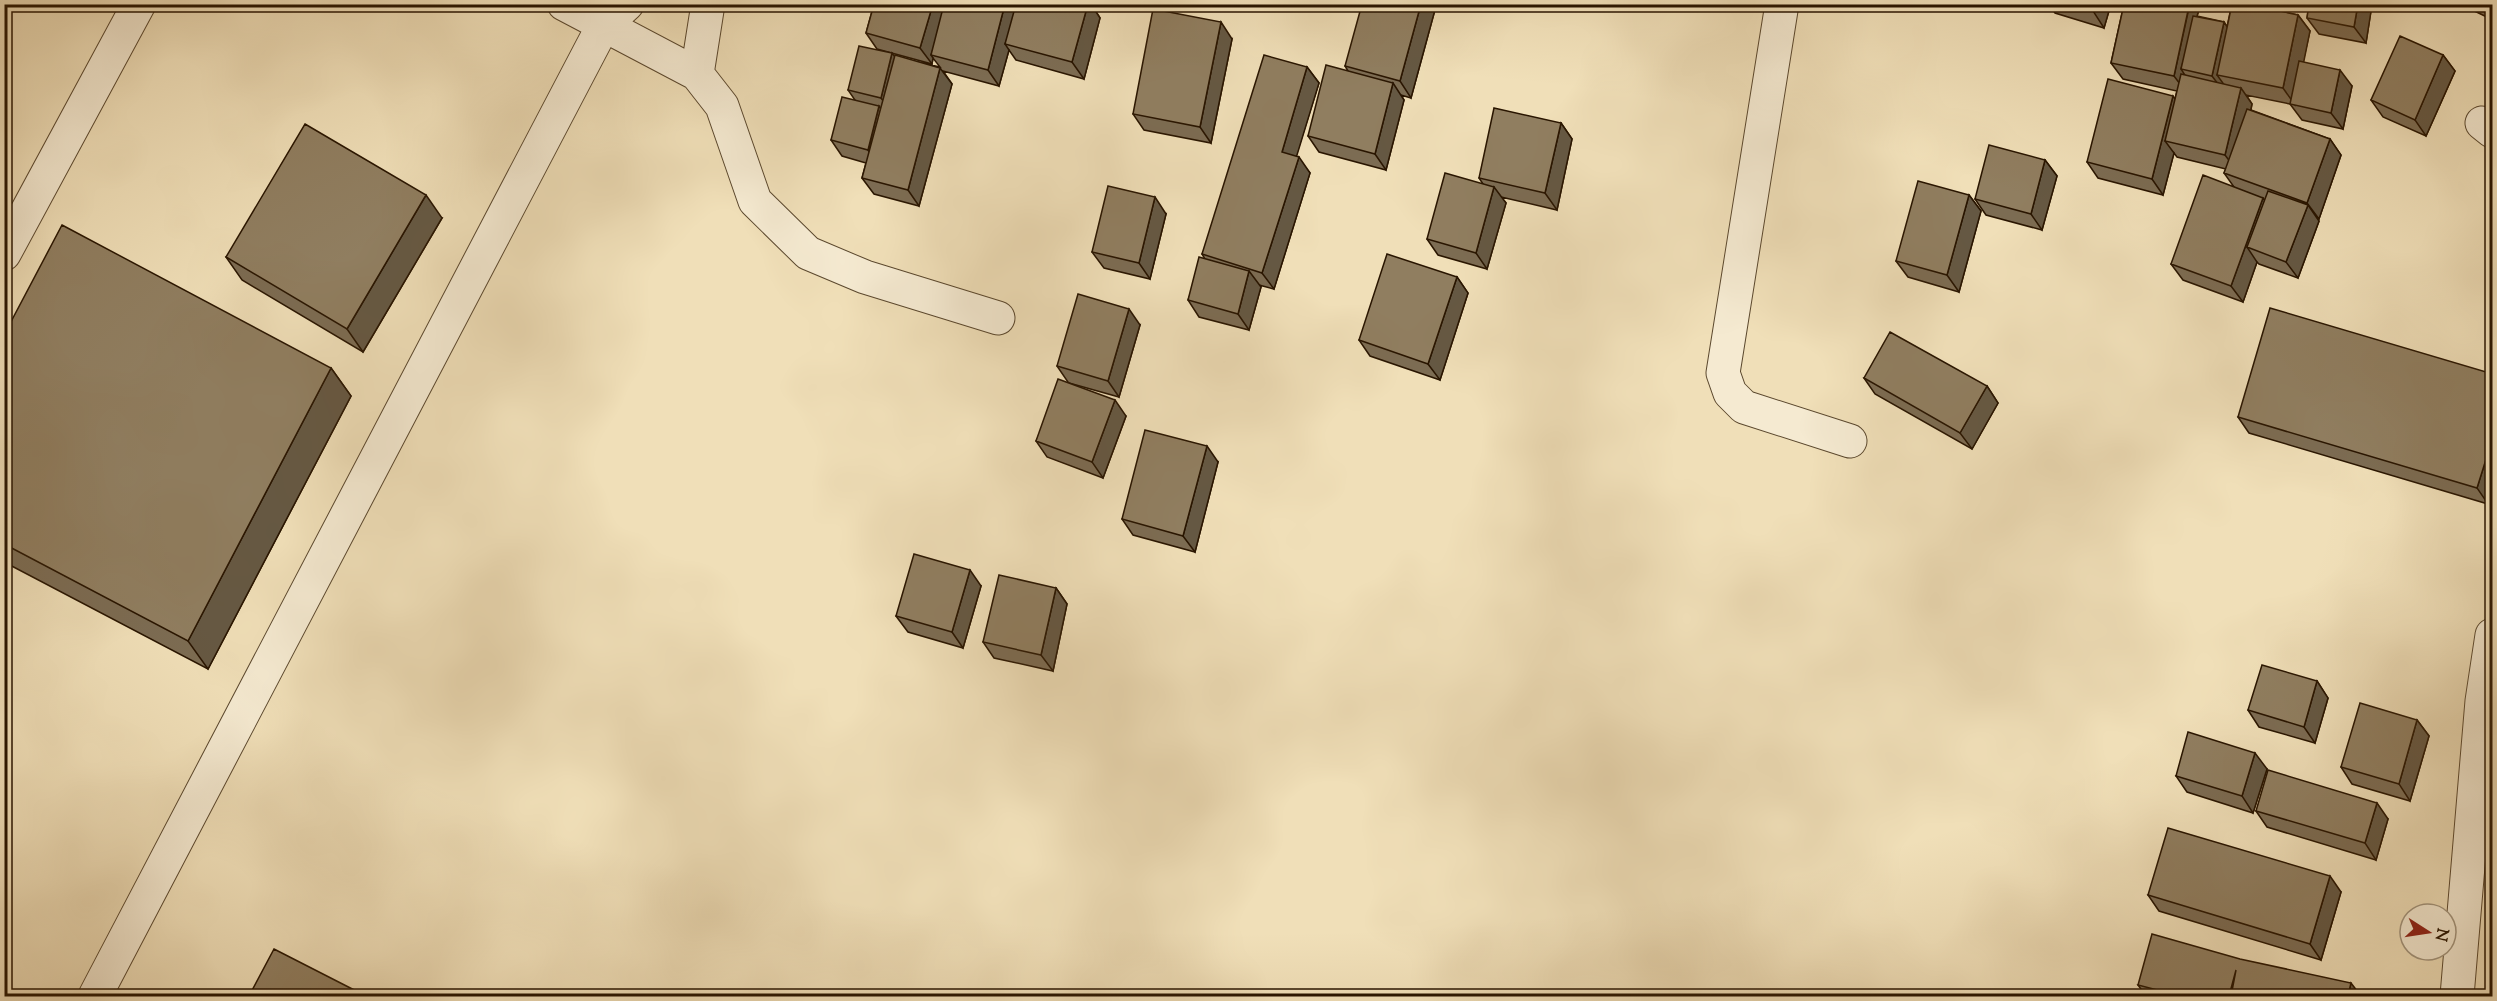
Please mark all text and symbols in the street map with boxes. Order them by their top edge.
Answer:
north arrow [2398,902,2458,962]
text: N [2428,926,2453,943]

